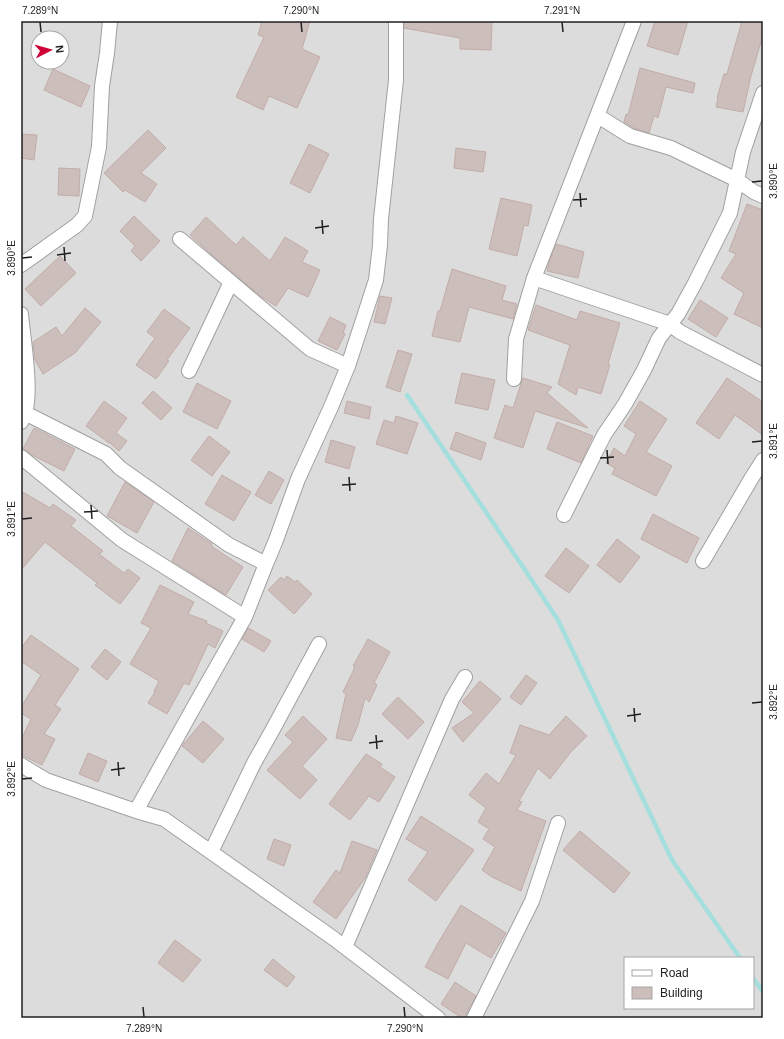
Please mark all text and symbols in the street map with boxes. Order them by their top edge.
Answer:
text: 7.289°N [22,5,58,16]
text: 7.290°N [283,5,319,16]
text: 7.291°N [544,5,580,16]
north arrow [30,30,70,70]
text: N [54,44,66,54]
text: 3.890°E [768,163,779,199]
text: 3.890°E [6,240,17,276]
text: 3.891°E [768,423,779,459]
text: 3.891°E [6,501,17,537]
text: 3.892°E [768,684,779,720]
text: 3.892°E [6,761,17,797]
legend [624,957,754,1009]
text: Road [660,966,689,980]
text: Building [660,986,703,1000]
text: 7.289°N [126,1023,162,1034]
text: 7.290°N [387,1023,423,1034]

